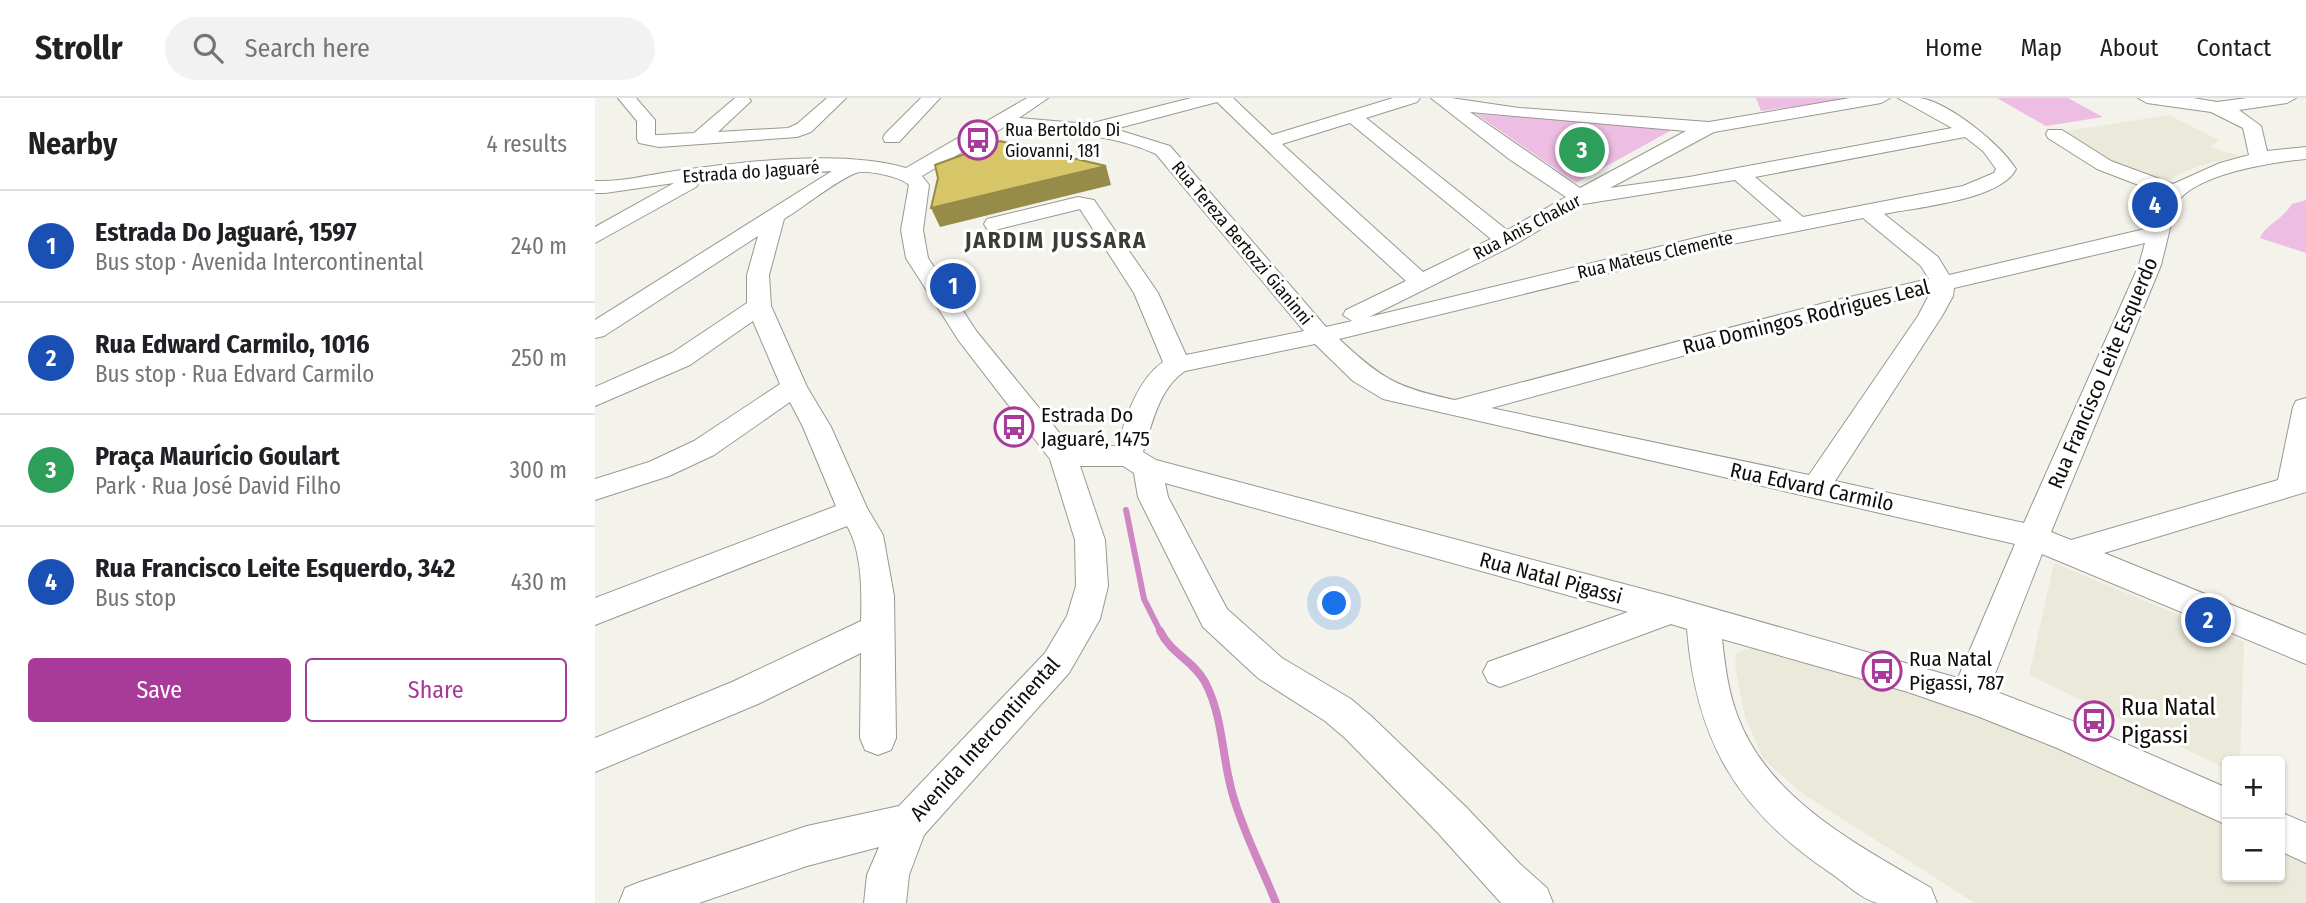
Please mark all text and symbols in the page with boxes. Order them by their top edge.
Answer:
search box [165,17,655,80]
text: Strollr [35,28,123,68]
icon: search [189,29,227,67]
text: Search here [245,33,370,64]
text: Home [1925,34,1982,62]
text: Map [2020,34,2062,62]
text: About [2100,34,2158,62]
text: Contact [2196,34,2271,62]
bus stop icon: Rua Bertoldo Di Giovanni, 181 [957,119,999,161]
place label: Rua Bertoldo Di Giovanni, 181 [1005,119,1120,162]
pin: 3 [1559,124,1605,176]
text: Nearby [28,126,117,162]
text: 4 results [486,130,567,158]
street label: Estrada do Jaguaré [682,156,820,188]
street label: Rua Tereza Bertozzi Gianinni [1167,157,1317,329]
pin: 4 [2132,179,2178,231]
street label: Rua Anis Chakur [1469,189,1585,265]
text: Estrada Do Jaguaré, 1597 [95,217,357,248]
district label: JARDIM JUSSARA [964,226,1147,254]
street label: Rua Mateus Clemente [1575,226,1735,284]
text: 1 [46,232,56,260]
text: 240 m [511,232,567,260]
text: Bus stop · Avenida Intercontinental [95,248,423,276]
street label: Rua Francisco Leite Esquerdo [2042,253,2164,493]
pin: 1 [930,260,976,312]
street label: Rua Domingos Rodrigues Leal [1680,274,1933,360]
text: Rua Edward Carmilo, 1016 [95,329,370,360]
text: 2 [46,344,56,372]
text: 250 m [511,344,567,372]
text: Bus stop · Rua Edvard Carmilo [95,360,374,388]
place label: Estrada Do Jaguaré, 1475 [1041,402,1150,452]
bus stop icon: Estrada Do Jaguaré, 1475 [993,406,1035,448]
text: Praça Maurício Goulart [95,441,340,472]
text: 3 [46,456,56,484]
text: 300 m [510,456,567,484]
street label: Rua Edvard Carmilo [1728,457,1896,517]
text: Park · Rua José David Filho [95,472,341,500]
street label: Rua Natal Pigassi [1477,546,1625,610]
text: Rua Francisco Leite Esquerdo, 342 [95,553,455,584]
text: 4 [45,568,57,596]
text: 430 m [511,568,567,596]
text: Bus stop [95,584,176,612]
your location [1317,586,1351,620]
pin: 2 [2185,594,2231,646]
place label: Rua Natal Pigassi, 787 [1909,646,2004,696]
bus stop icon: Rua Natal Pigassi, 787 [1861,650,1903,692]
street label: Avenida Intercontinental [905,651,1066,826]
button: Save [28,658,291,722]
button: Share [305,658,567,722]
place label: Rua Natal Pigassi [2121,693,2216,749]
bus stop icon: Rua Natal Pigassi [2073,700,2115,742]
map controls [2222,756,2285,882]
button: + [2222,756,2285,819]
button: − [2222,819,2285,882]

